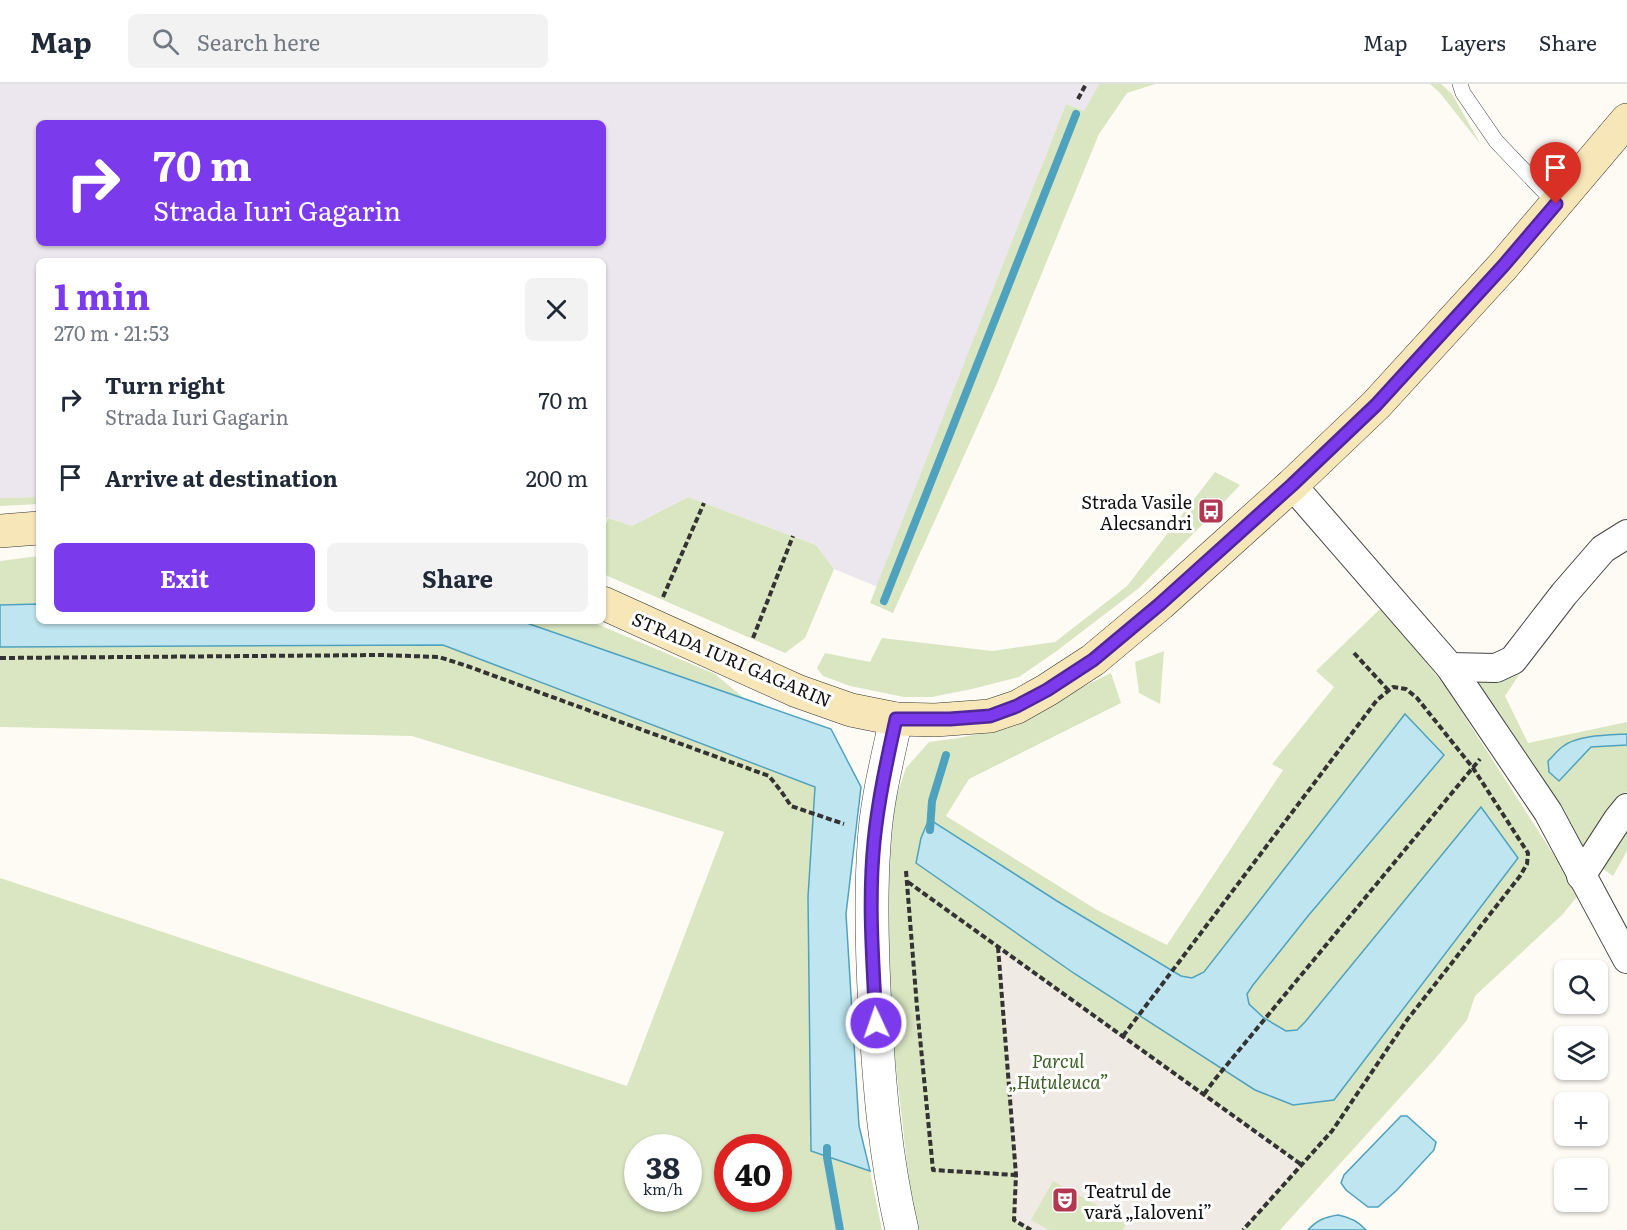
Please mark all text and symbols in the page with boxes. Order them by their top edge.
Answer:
search box [128,14,548,68]
text: Map [30,20,92,62]
icon: search [149,25,182,58]
text: Search here [197,25,320,58]
text: Map [1363,26,1408,57]
text: Layers [1441,26,1506,57]
text: Share [1539,26,1597,57]
text: 70 m [153,132,252,194]
pin [1530,142,1581,204]
icon: right [54,144,132,222]
icon: arrive [1539,151,1572,184]
text: Strada Iuri Gagarin [153,189,401,229]
text: 1 min [54,268,150,321]
button: close [525,278,588,341]
text: 270 m · 21:53 [54,317,170,347]
text: Turn right [105,368,225,401]
icon: right [54,383,87,416]
text: 70 m [538,383,588,416]
text: Strada Iuri Gagarin [105,401,289,431]
icon: arrive [54,461,87,494]
text: Arrive at destination [105,461,338,494]
text: 200 m [526,461,588,494]
place label: Strada Vasile Alecsandri [1081,488,1192,536]
bus stop icon: Strada Vasile Alecsandri [1196,496,1226,526]
button: Exit [54,543,315,612]
button: Share [327,543,588,612]
street label: STRADA IURI GAGARIN [628,605,836,713]
map controls [1554,960,1608,1212]
button: search [1554,960,1608,1014]
position arrow [844,991,908,1055]
button: layers [1554,1026,1608,1080]
park label: Parcul „Huțuleuca” [1008,1047,1108,1095]
button: + [1554,1092,1608,1146]
speed limit sign: 40 [714,1134,792,1212]
text: 38 [646,1144,680,1188]
button: − [1554,1158,1608,1212]
text: km/h [643,1177,683,1200]
place label: Teatrul de vară „Ialoveni” [1084,1177,1212,1225]
theatre icon: Teatrul de vară „Ialoveni” [1050,1185,1080,1215]

